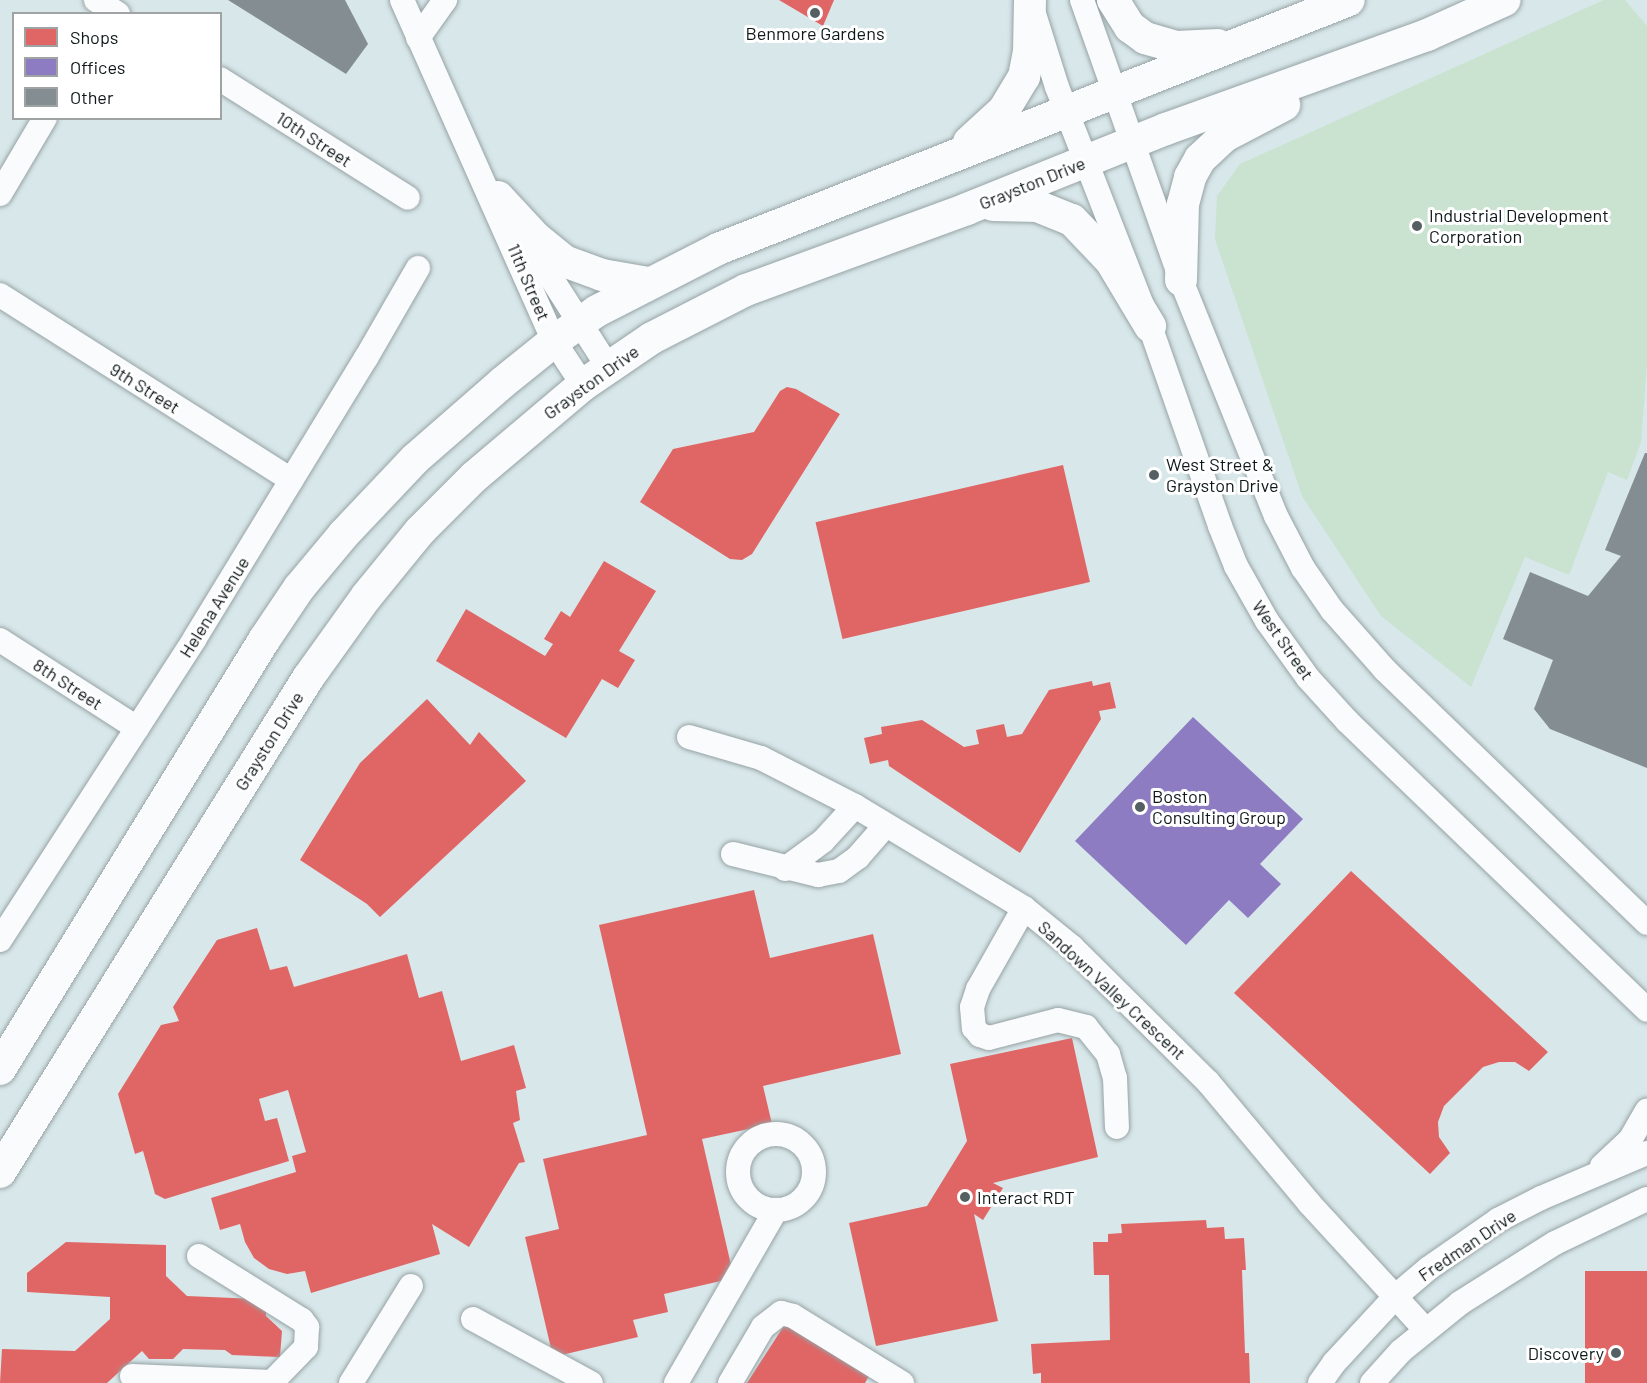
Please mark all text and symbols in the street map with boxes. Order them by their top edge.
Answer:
marker: Benmore Gardens [808,6,822,20]
legend [12,12,222,120]
place label: Benmore Gardens [745,22,885,44]
text: Shops [70,26,119,48]
text: Offices [70,56,126,78]
text: Other [70,86,113,108]
street label: 10th Street [272,107,356,171]
street label: Grayston Drive [976,152,1088,214]
place label: Industrial Development Corporation [1429,205,1609,248]
marker: Industrial Development Corporation [1410,219,1424,233]
street label: 11th Street [503,240,555,324]
street label: Grayston Drive [539,340,643,424]
street label: 9th Street [106,358,184,418]
place label: West Street & Grayston Drive [1166,454,1279,496]
marker: West Street & Grayston Drive [1147,468,1161,482]
street label: Helena Avenue [174,553,254,661]
street label: West Street [1248,596,1318,684]
street label: 8th Street [29,654,107,714]
street label: Grayston Drive [230,688,308,794]
place label: Boston Consulting Group [1152,786,1286,828]
marker: Boston Consulting Group [1133,800,1147,814]
street label: Sandown Valley Crescent [1034,916,1190,1064]
place label: Interact RDT [977,1186,1075,1208]
marker: Interact RDT [958,1190,972,1204]
street label: Fredman Drive [1414,1204,1520,1286]
place label: Discovery [1528,1342,1604,1364]
marker: Discovery [1609,1346,1623,1360]

